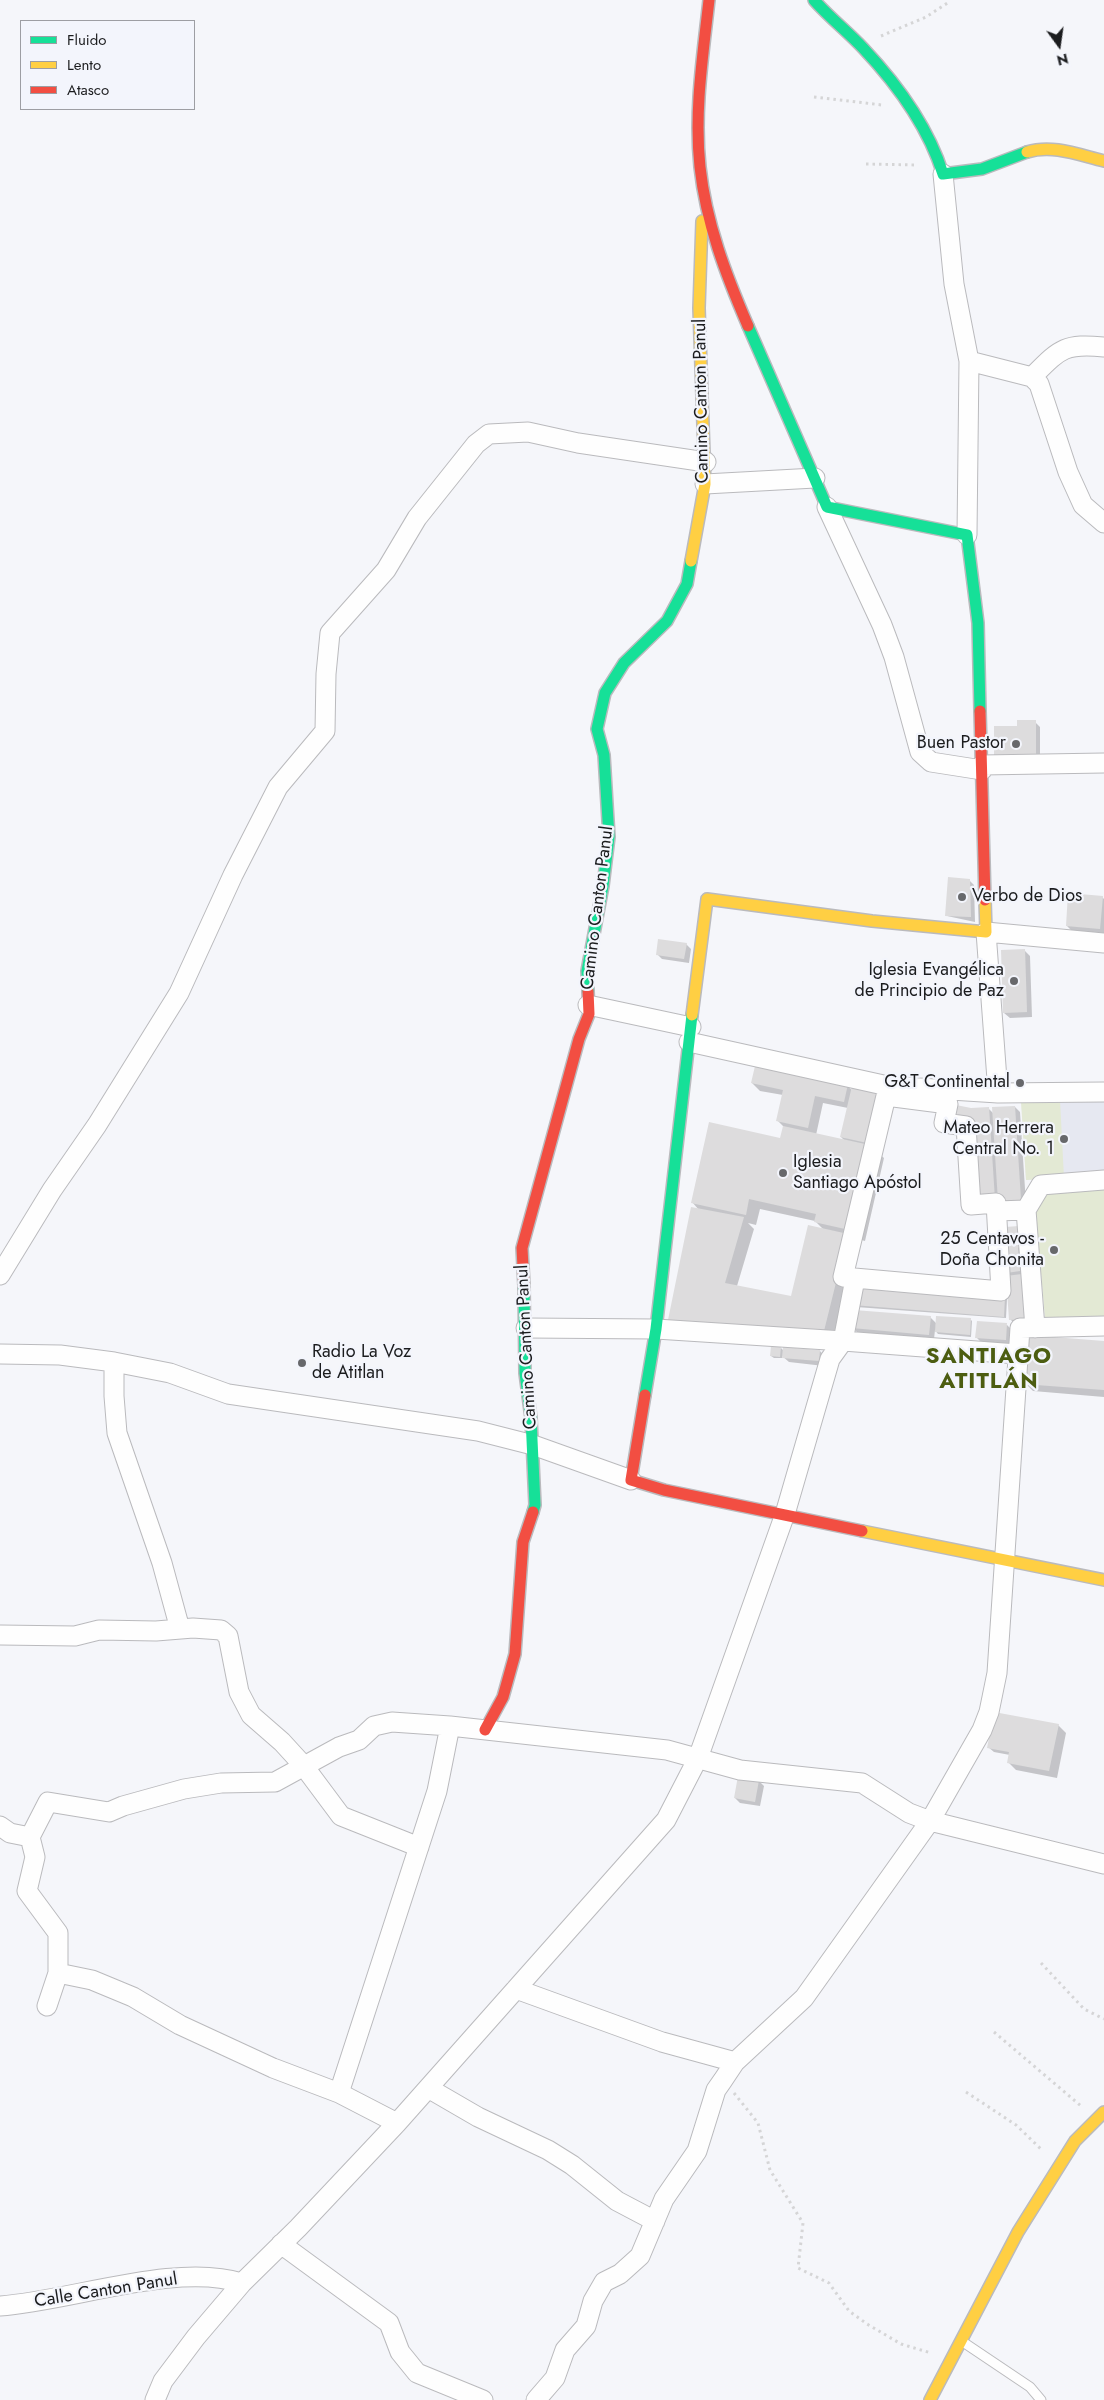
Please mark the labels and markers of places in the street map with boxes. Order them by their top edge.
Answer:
place label: Buen Pastor [917,733,1006,755]
marker: Buen Pastor [1010,738,1022,750]
place label: Verbo de Dios [972,886,1082,908]
marker: Verbo de Dios [956,891,968,903]
place label: Iglesia Evangélica de Principio de Paz [855,960,1004,1002]
marker: Iglesia Evangélica de Principio de Paz [1008,975,1020,987]
place label: G&T Continental [884,1072,1010,1094]
marker: G&T Continental [1014,1077,1026,1089]
place label: Mateo Herrera Central No. 1 [944,1118,1054,1160]
marker: Mateo Herrera Central No. 1 [1058,1133,1070,1145]
place label: Iglesia Santiago Apóstol [793,1152,922,1194]
marker: Iglesia Santiago Apóstol [777,1167,789,1179]
place label: 25 Centavos - Doña Chonita [940,1229,1044,1272]
marker: 25 Centavos - Doña Chonita [1048,1244,1060,1256]
place label: Radio La Voz de Atitlan [312,1342,411,1385]
marker: Radio La Voz de Atitlan [296,1357,308,1369]

